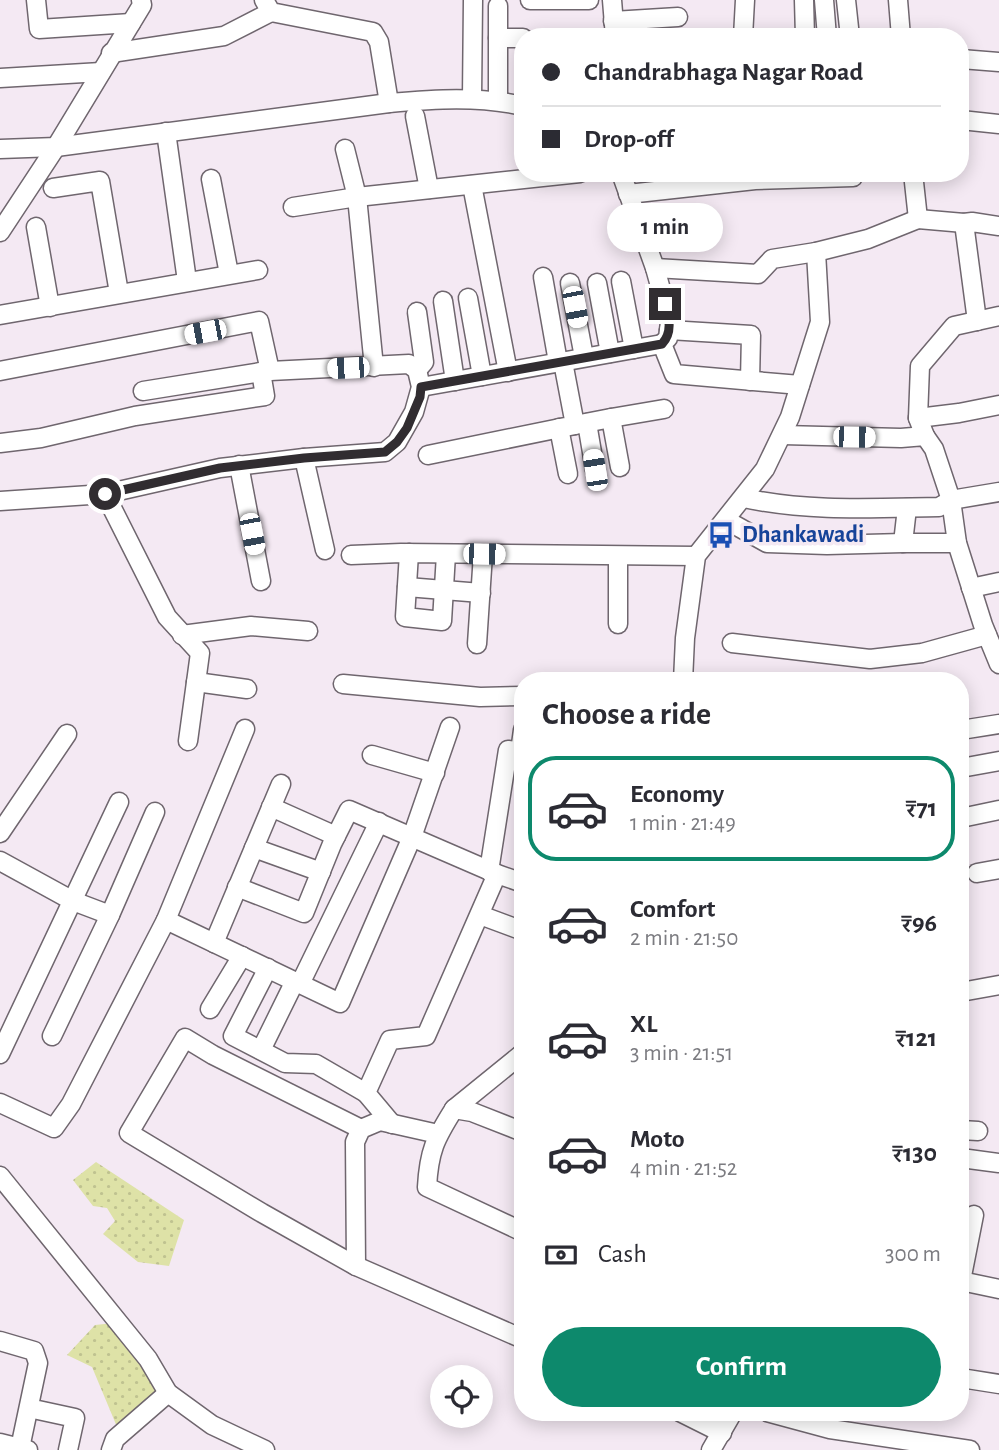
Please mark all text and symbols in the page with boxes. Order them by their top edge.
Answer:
text: Chandrabhaga Nagar Road [584,59,863,85]
text: Drop-off [584,126,673,152]
callout: 1 min [607,202,723,252]
text: 1 min [641,216,689,239]
car [561,284,590,330]
route end [649,288,681,320]
car [183,318,228,346]
car [327,357,370,379]
car [833,426,876,448]
car [582,448,609,492]
route start [89,478,121,510]
car [238,511,267,557]
bus stop icon: Dhankawadi [706,520,736,550]
place label: Dhankawadi [742,523,864,547]
car [463,543,506,565]
text: Choose a ride [542,698,711,730]
icon: car [546,777,609,840]
text: Economy [630,781,724,807]
text: ₹71 [906,795,937,821]
text: 1 min · 21:49 [630,812,736,835]
icon: car [546,892,609,955]
text: Comfort [630,896,715,922]
text: ₹96 [901,910,937,936]
text: 2 min · 21:50 [630,927,738,950]
icon: car [546,1007,609,1070]
text: XL [630,1011,657,1037]
text: ₹121 [895,1025,937,1051]
text: 3 min · 21:51 [630,1042,733,1065]
icon: car [546,1122,609,1185]
text: Moto [630,1126,685,1152]
text: ₹130 [892,1140,937,1166]
text: 4 min · 21:52 [630,1157,737,1180]
icon: cash [542,1236,580,1274]
text: Cash [598,1241,647,1267]
text: 300 m [885,1243,941,1266]
button: Confirm [542,1327,941,1407]
map controls [430,1365,493,1428]
button: locate [430,1365,493,1428]

